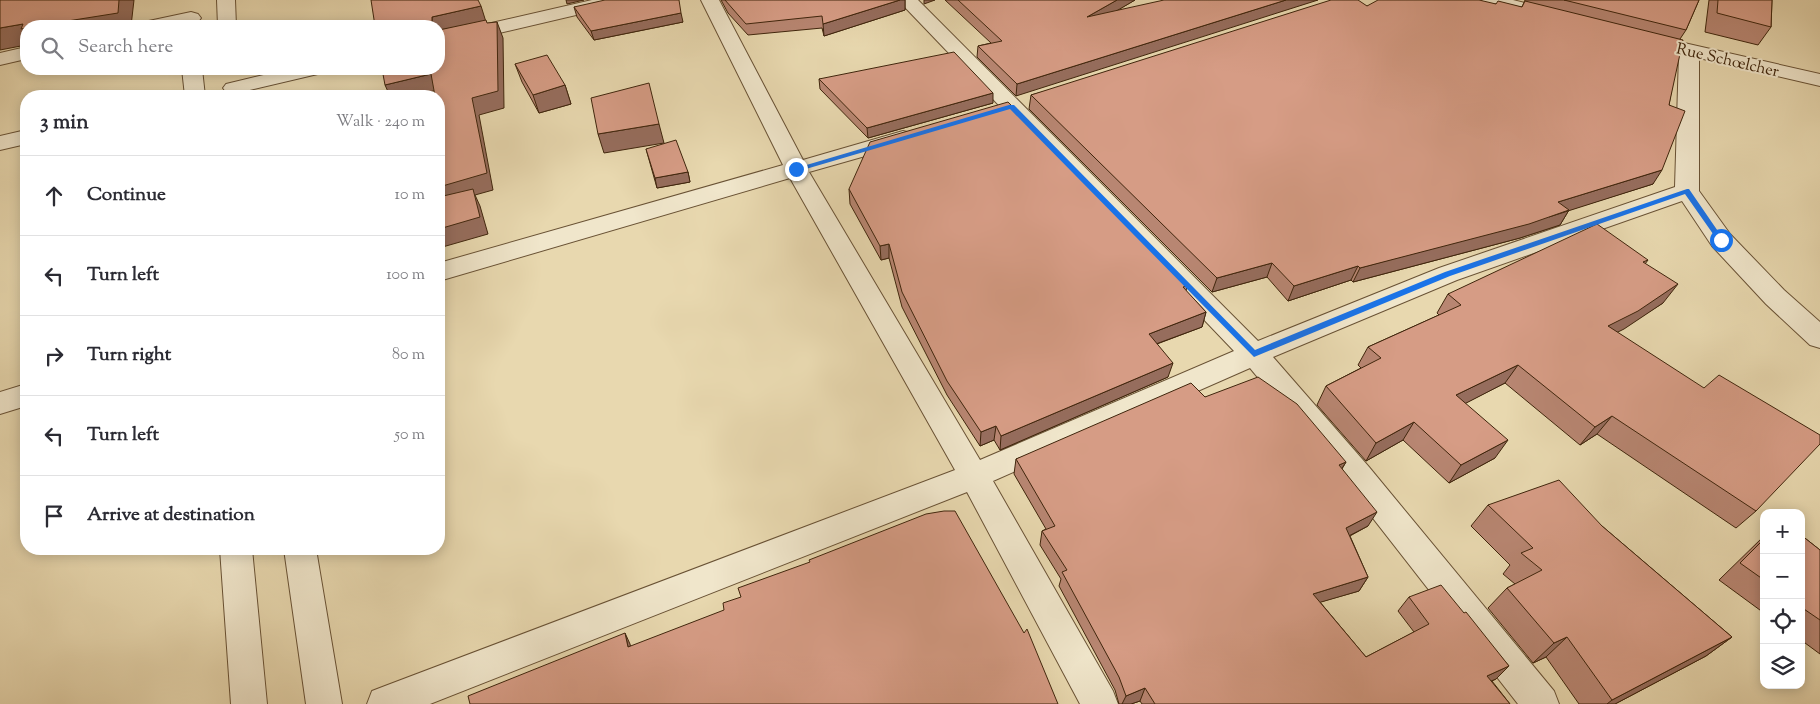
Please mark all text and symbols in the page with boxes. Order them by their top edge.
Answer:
search box [20,20,445,75]
icon: search [38,34,66,62]
text: Search here [78,34,173,61]
street label: Rue Schœlcher [1674,38,1781,84]
text: 3 min [40,108,89,138]
text: Walk · 240 m [336,111,425,134]
route end [785,158,808,181]
icon: ahead [40,182,68,210]
text: Continue [87,182,166,209]
text: 10 m [395,184,425,207]
route start [1710,229,1733,252]
icon: left [40,262,68,290]
text: Turn left [87,262,159,289]
text: 100 m [386,264,425,287]
icon: right [40,342,68,370]
text: Turn right [87,342,171,369]
text: 80 m [392,344,425,367]
icon: left [40,422,68,450]
text: Turn left [87,422,159,449]
text: 50 m [394,424,425,447]
icon: arrive [40,502,68,530]
text: Arrive at destination [87,502,255,529]
map controls [1760,509,1805,689]
button: + [1760,509,1805,554]
button: − [1760,554,1805,599]
button: locate [1760,599,1805,644]
button: layers [1760,644,1805,689]

